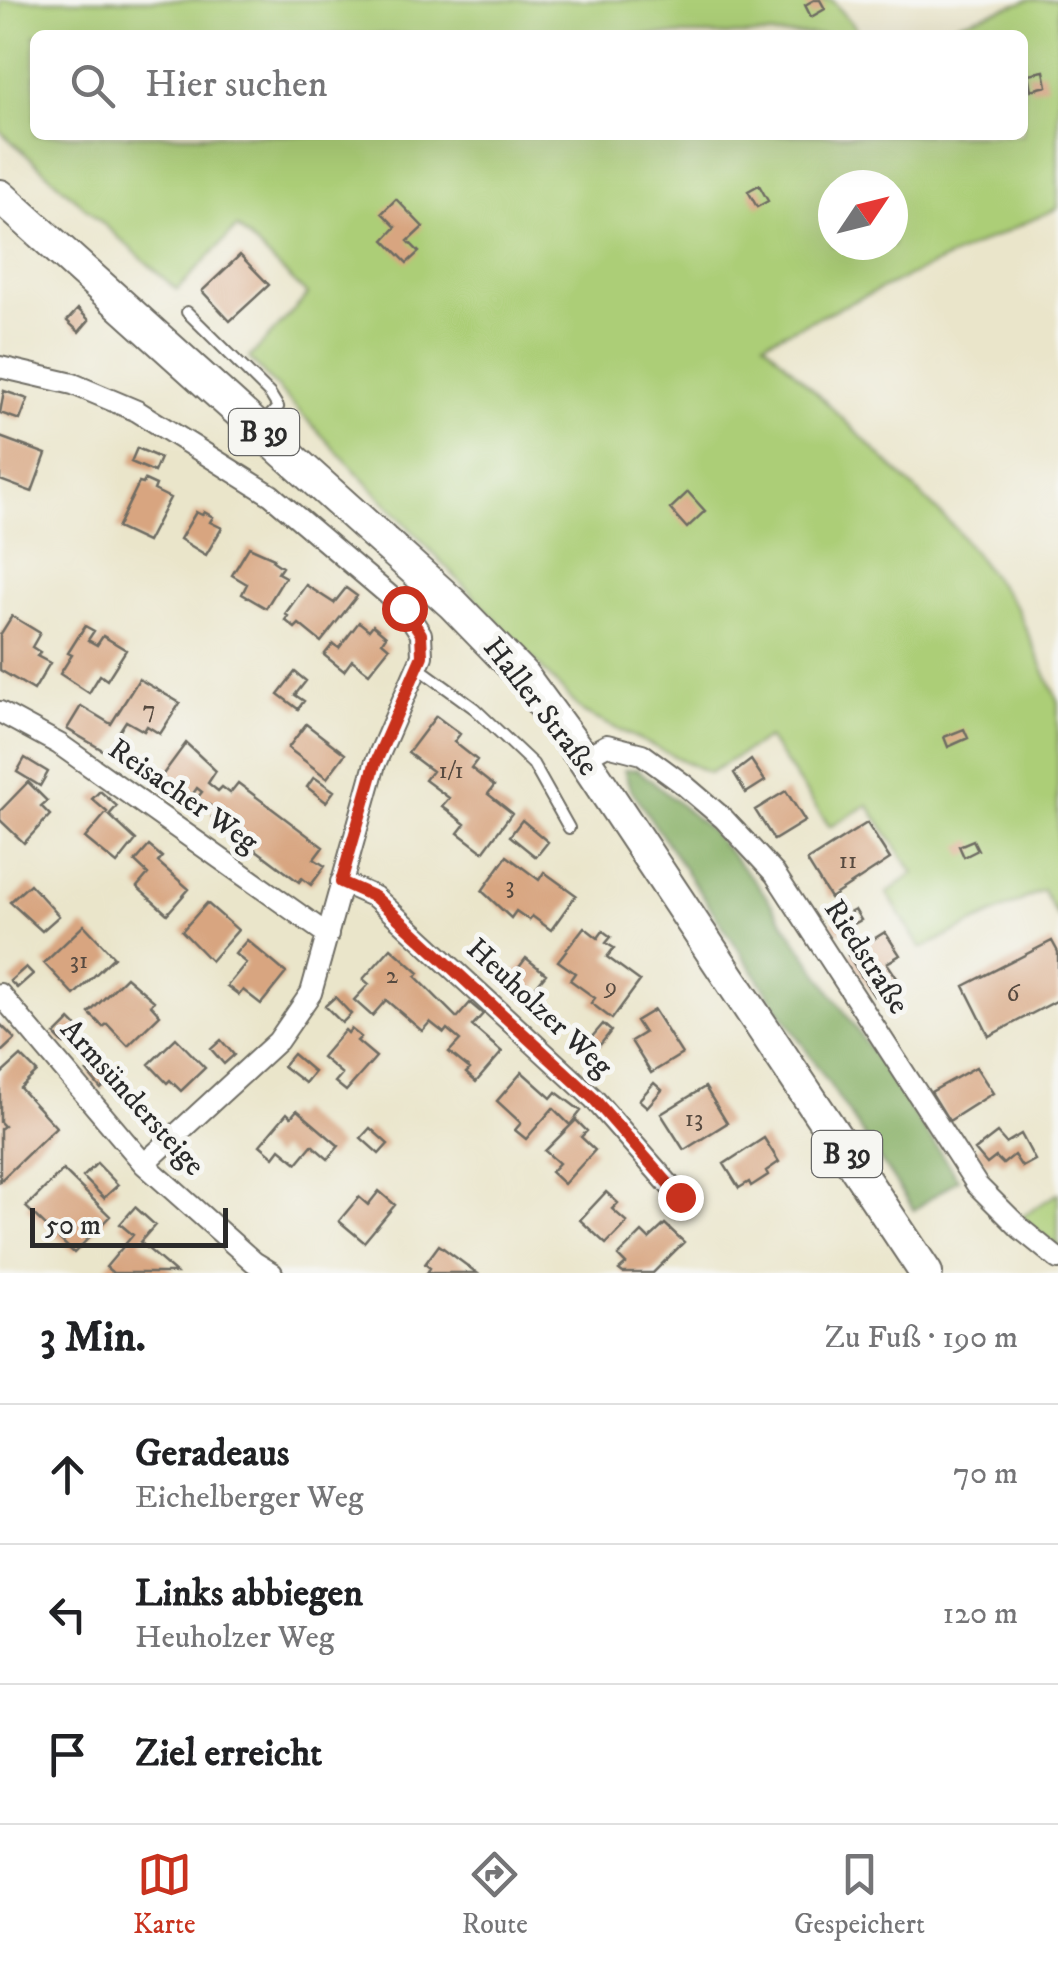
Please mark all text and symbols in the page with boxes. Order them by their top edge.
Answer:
search box [30,30,1028,140]
icon: search [65,58,120,113]
text: Hier suchen [145,61,328,109]
north arrow [818,170,908,260]
road number: B 39 [229,409,299,455]
route start [382,586,428,632]
street label: Haller Straße [474,630,606,784]
house number: 7 [142,694,156,725]
street label: Reisacher Weg [101,731,265,861]
house number: 1/1 [438,755,464,786]
house number: 11 [839,845,857,876]
house number: 3 [505,870,515,901]
street label: Riedstraße [815,893,917,1021]
street label: Heuholzer Weg [458,931,620,1086]
house number: 31 [70,945,88,976]
house number: 2 [386,960,399,991]
house number: 9 [603,971,617,1002]
house number: 6 [1006,978,1020,1009]
street label: Armsündersteige [52,1012,212,1184]
house number: 13 [685,1103,703,1134]
road number: B 39 [812,1131,882,1177]
route end [658,1175,704,1221]
scale bar [30,1203,228,1248]
text: 50 m [45,1208,101,1243]
text: 3 Min. [40,1312,146,1364]
text: Zu Fuß · 190 m [824,1318,1018,1358]
text: Geradeaus [135,1430,289,1478]
icon: ahead [40,1447,95,1502]
text: 70 m [953,1454,1018,1494]
text: Eichelberger Weg [135,1478,364,1518]
text: Links abbiegen [135,1570,363,1618]
icon: left [40,1587,95,1642]
text: 120 m [942,1594,1018,1634]
text: Heuholzer Weg [135,1618,334,1658]
icon: arrive [40,1727,95,1782]
text: Ziel erreicht [135,1730,322,1778]
tab: Karte [133,1847,196,1942]
tab: Route [462,1847,528,1942]
tab: Gespeichert [794,1847,925,1942]

